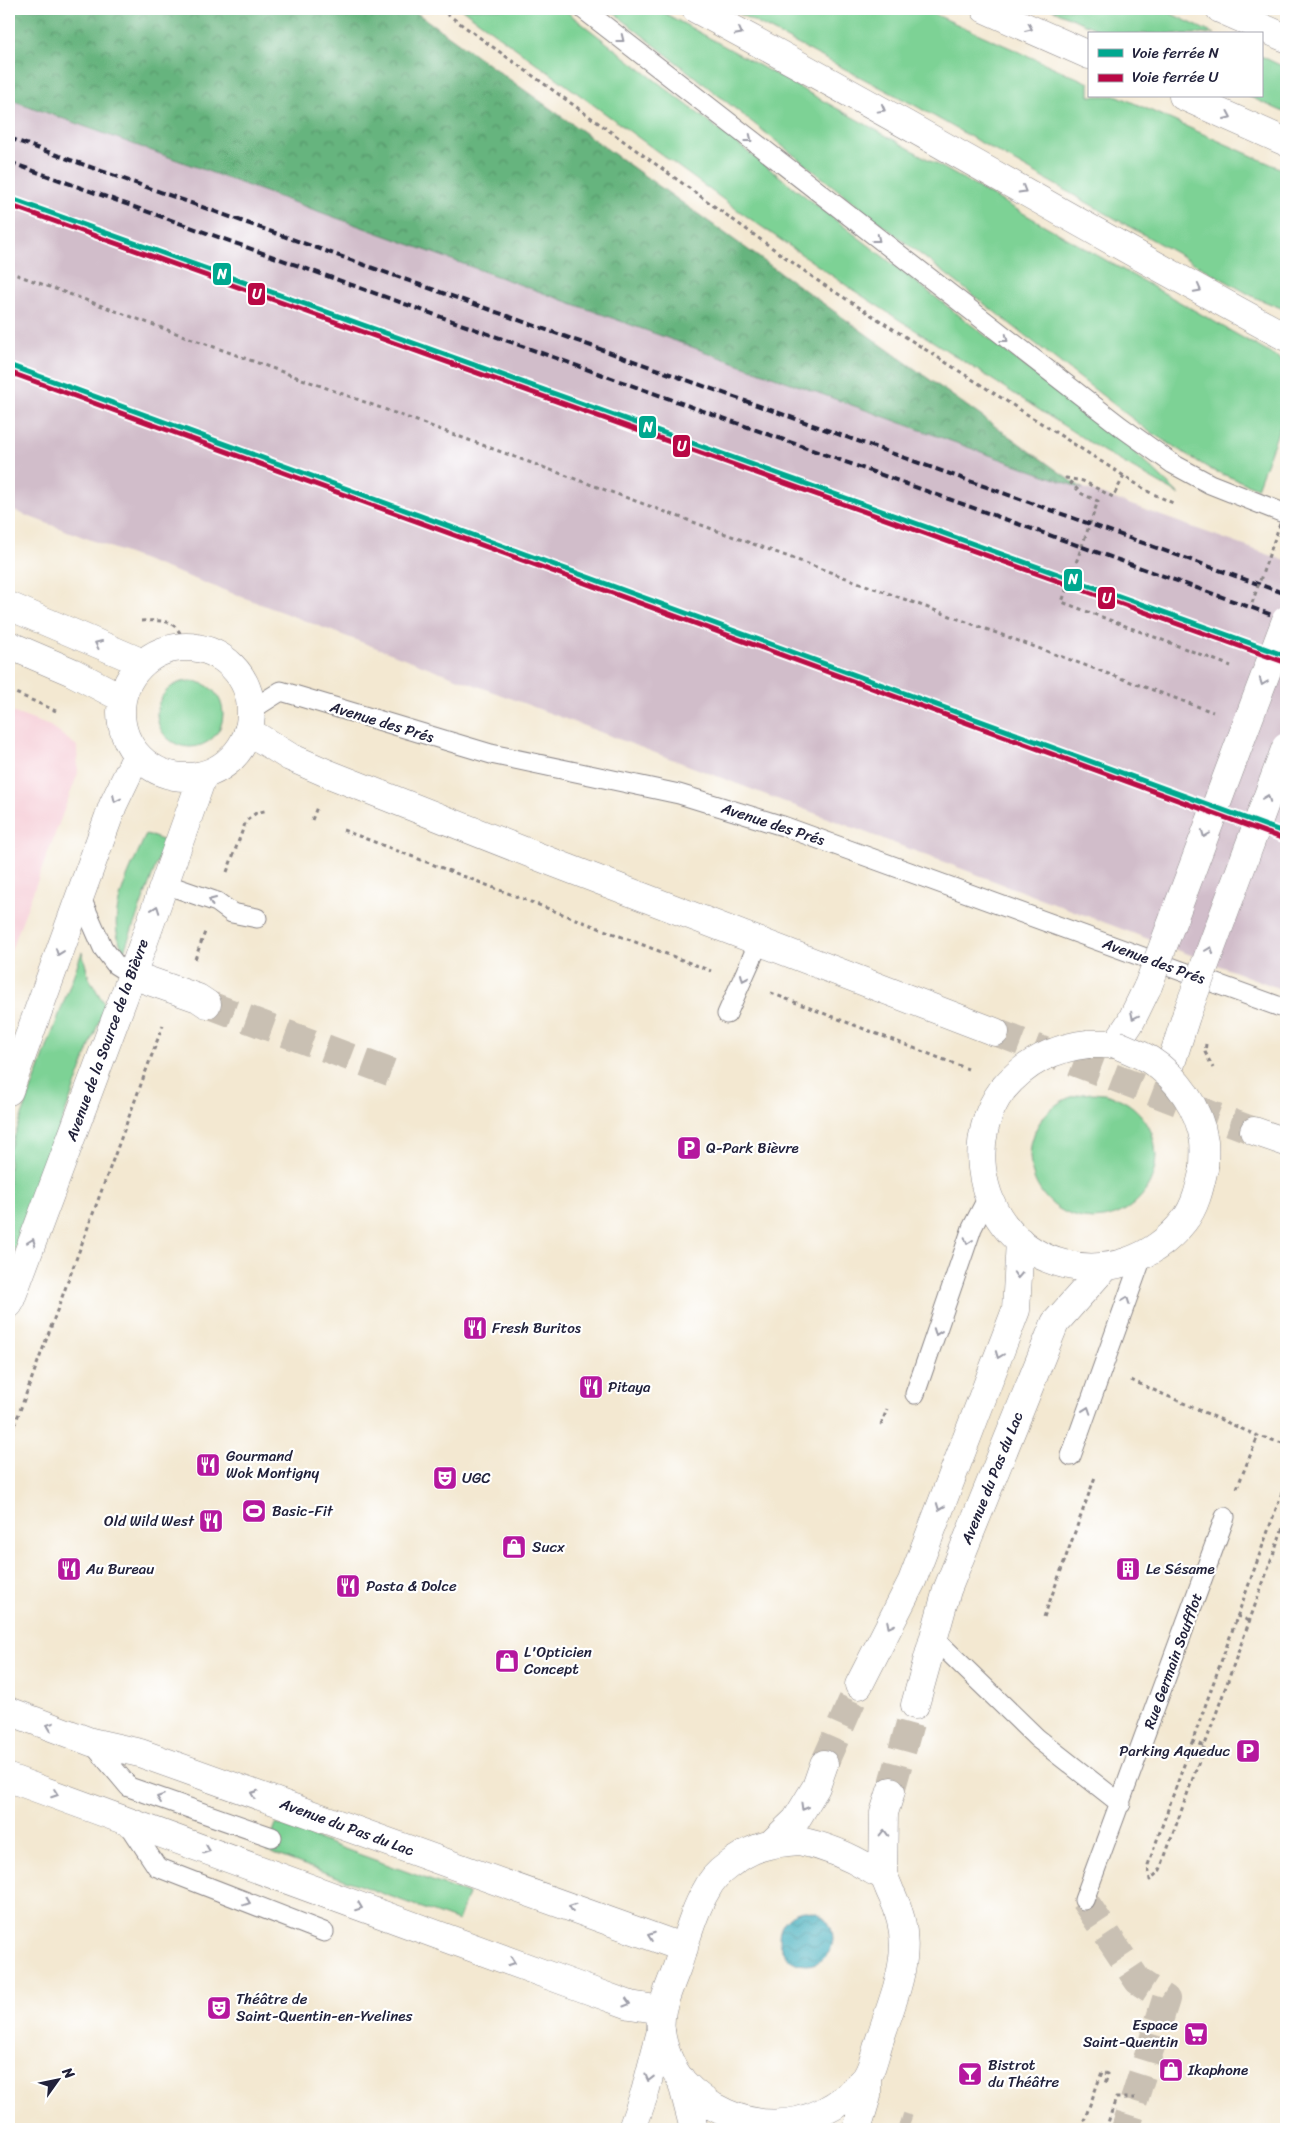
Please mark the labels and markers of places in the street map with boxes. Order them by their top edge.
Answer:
parking icon: Q-Park Bièvre [676,1135,702,1161]
place label: Q-Park Bièvre [706,1135,799,1161]
restaurant icon: Fresh Buritos [462,1315,488,1341]
place label: Fresh Buritos [492,1315,582,1341]
restaurant icon: Pitaya [578,1374,604,1400]
place label: Pitaya [608,1374,651,1400]
place label: Gourmand Wok Montigny [226,1443,319,1486]
restaurant icon: Gourmand Wok Montigny [195,1452,221,1478]
theatre icon: UGC [432,1465,458,1491]
place label: UGC [462,1465,491,1491]
sports icon: Basic-Fit [241,1498,267,1524]
place label: Basic-Fit [272,1498,334,1524]
place label: Old Wild West [104,1508,195,1534]
restaurant icon: Old Wild West [198,1508,224,1534]
shop icon: Sucx [501,1534,527,1560]
place label: Sucx [532,1534,565,1560]
restaurant icon: Au Bureau [56,1556,82,1582]
place label: Au Bureau [85,1556,154,1582]
building icon: Le Sésame [1115,1556,1141,1582]
place label: Le Sésame [1146,1556,1215,1582]
restaurant icon: Pasta & Dolce [335,1573,361,1599]
place label: Pasta & Dolce [366,1573,457,1599]
place label: L'Opticien Concept [524,1639,592,1682]
shop icon: L'Opticien Concept [494,1648,520,1674]
place label: Parking Aqueduc [1119,1738,1231,1764]
parking icon: Parking Aqueduc [1235,1738,1261,1764]
place label: Théâtre de Saint-Quentin-en-Yvelines [236,1986,413,2029]
theatre icon: Théâtre de Saint-Quentin-en-Yvelines [206,1995,232,2021]
place label: Espace Saint-Quentin [1083,2012,1178,2055]
supermarket icon: Espace Saint-Quentin [1183,2021,1209,2047]
place label: Bistrot du Théâtre [988,2052,1059,2095]
shop icon: Ikaphone [1158,2057,1184,2083]
place label: Ikaphone [1187,2057,1248,2083]
bar icon: Bistrot du Théâtre [957,2061,983,2087]

